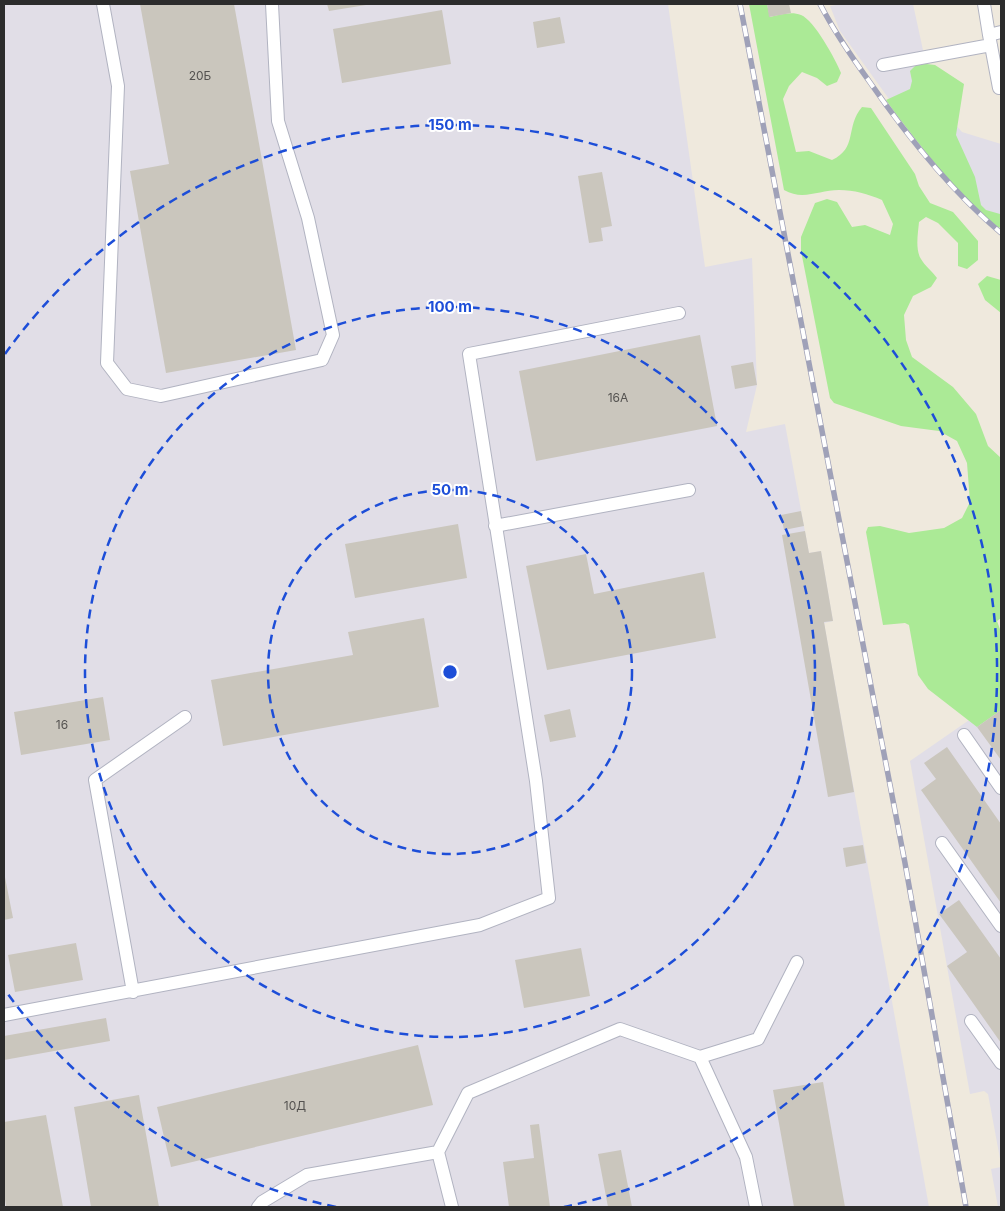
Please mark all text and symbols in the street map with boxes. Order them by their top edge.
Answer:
house number: 20Б [189,68,212,83]
text: 150 m [428,115,472,134]
text: 100 m [428,297,472,316]
house number: 16А [608,390,628,405]
text: 50 m [432,480,468,499]
centre of rings [441,663,459,681]
house number: 16 [56,717,68,732]
house number: 10Д [284,1098,306,1113]

